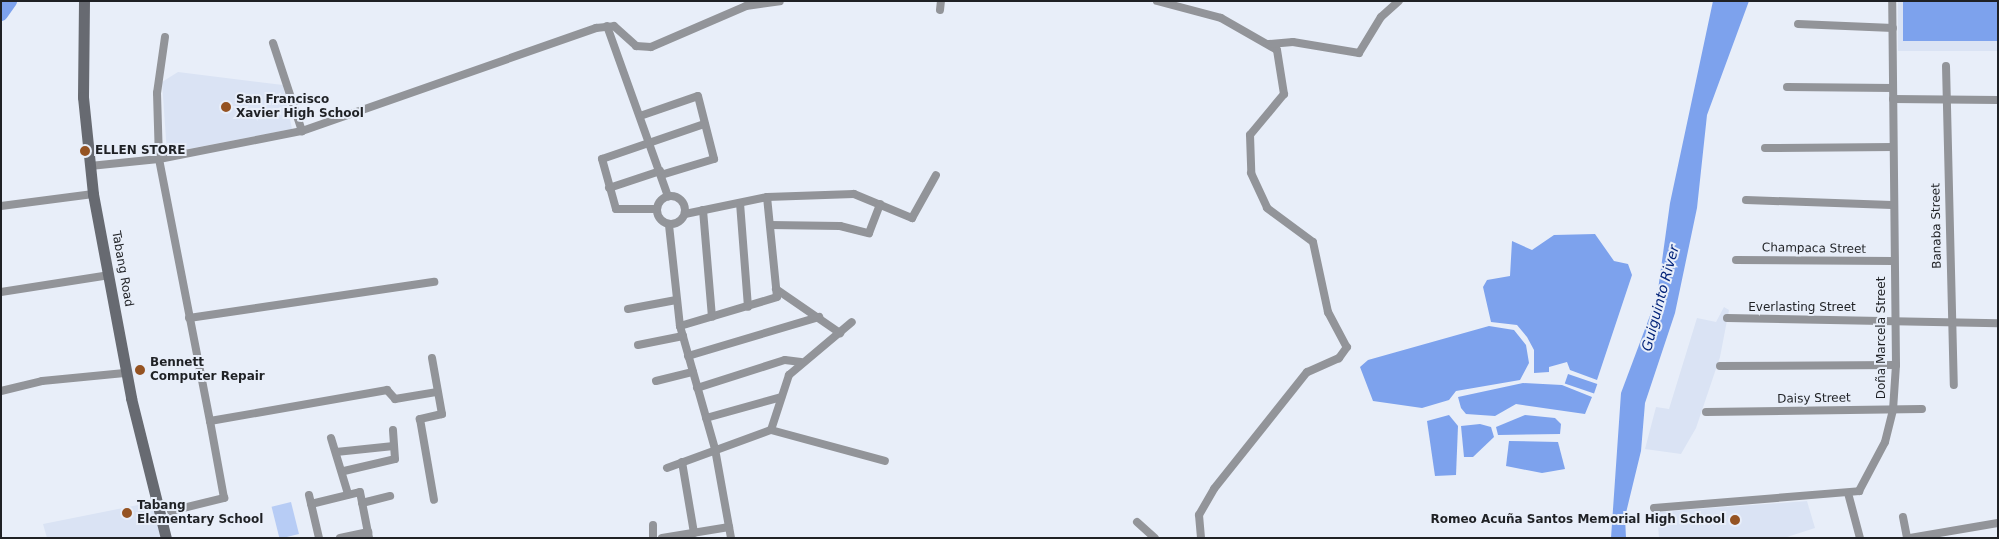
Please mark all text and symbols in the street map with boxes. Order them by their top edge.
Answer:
place label: San Francisco Xavier High School [236,93,364,121]
marker: San Francisco Xavier High School [220,101,232,113]
place label: ELLEN STORE [95,144,185,158]
marker: ELLEN STORE [79,145,91,157]
street label: Banaba Street [1929,183,1945,269]
street label: Tabang Road [108,230,136,308]
street label: Champaca Street [1762,241,1866,257]
water label: Guiguinto River [1638,243,1682,353]
street label: Doña Marcela Street [1875,277,1889,399]
street label: Everlasting Street [1748,301,1856,315]
place label: Bennett Computer Repair [150,356,265,384]
marker: Bennett Computer Repair [134,364,146,376]
street label: Daisy Street [1777,391,1851,407]
place label: Tabang Elementary School [137,499,263,527]
marker: Tabang Elementary School [121,507,133,519]
place label: Romeo Acuña Santos Memorial High School [1430,513,1725,527]
marker: Romeo Acuña Santos Memorial High School [1729,514,1741,526]

